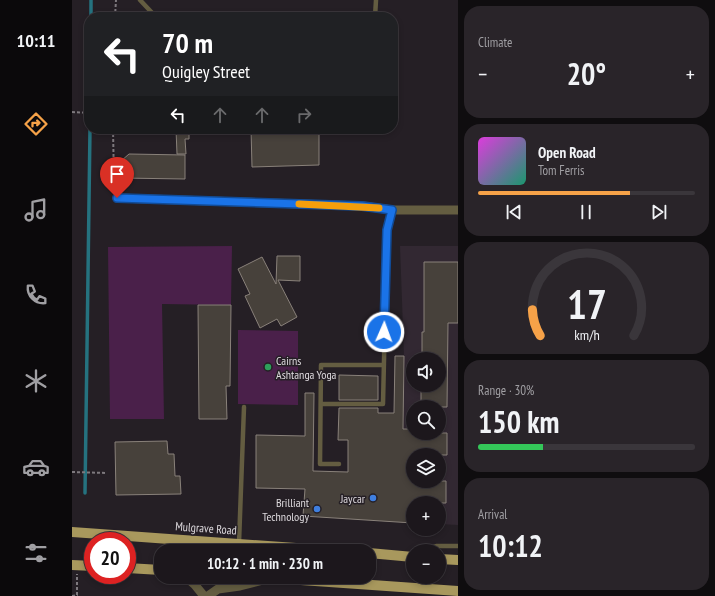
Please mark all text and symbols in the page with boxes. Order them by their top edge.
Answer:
text: 70 m [162,24,213,61]
icon: left [96,28,148,80]
text: 10:11 [17,29,55,52]
text: Climate [478,34,512,51]
text: 20° [567,54,606,93]
text: Quigley Street [162,60,250,83]
text: − [478,60,487,88]
text: + [686,60,695,88]
icon: left [167,104,189,126]
icon: ahead [209,104,231,126]
icon: ahead [251,104,273,126]
icon: right [293,104,315,126]
icon: directions [22,110,50,138]
text: Open Road [538,143,596,162]
pin [100,157,134,198]
text: Tom Ferris [538,162,584,179]
icon: arrive [106,163,128,185]
icon: music [22,196,50,224]
icon: previous [503,201,525,223]
icon: pause [575,201,597,223]
icon: next [648,201,670,223]
text: 17 [567,277,606,330]
icon: phone [22,281,50,309]
position arrow [363,311,405,353]
text: km/h [574,325,599,344]
map controls [406,352,446,584]
button: sound [406,352,446,392]
place label: Cairns Ashtanga Yoga [276,353,337,382]
marker: Cairns Ashtanga Yoga [263,362,273,372]
icon: climate [22,367,50,395]
text: Range · 30% [478,382,534,399]
button: search [406,400,446,440]
text: 150 km [478,402,559,441]
button: layers [406,448,446,488]
icon: car [22,453,50,481]
place label: Jaycar [339,491,366,506]
marker: Jaycar [368,493,378,503]
place label: Brilliant Technology [262,495,310,524]
button: + [406,496,446,536]
marker: Brilliant Technology [312,504,322,514]
text: Arrival [478,506,507,523]
street label: Mulgrave Road [175,518,237,538]
text: 10:12 [478,526,543,565]
speed limit sign: 20 [84,532,136,584]
icon: filters [22,539,50,567]
button: − [406,544,446,584]
text: 10:12 · 1 min · 230 m [207,554,323,573]

